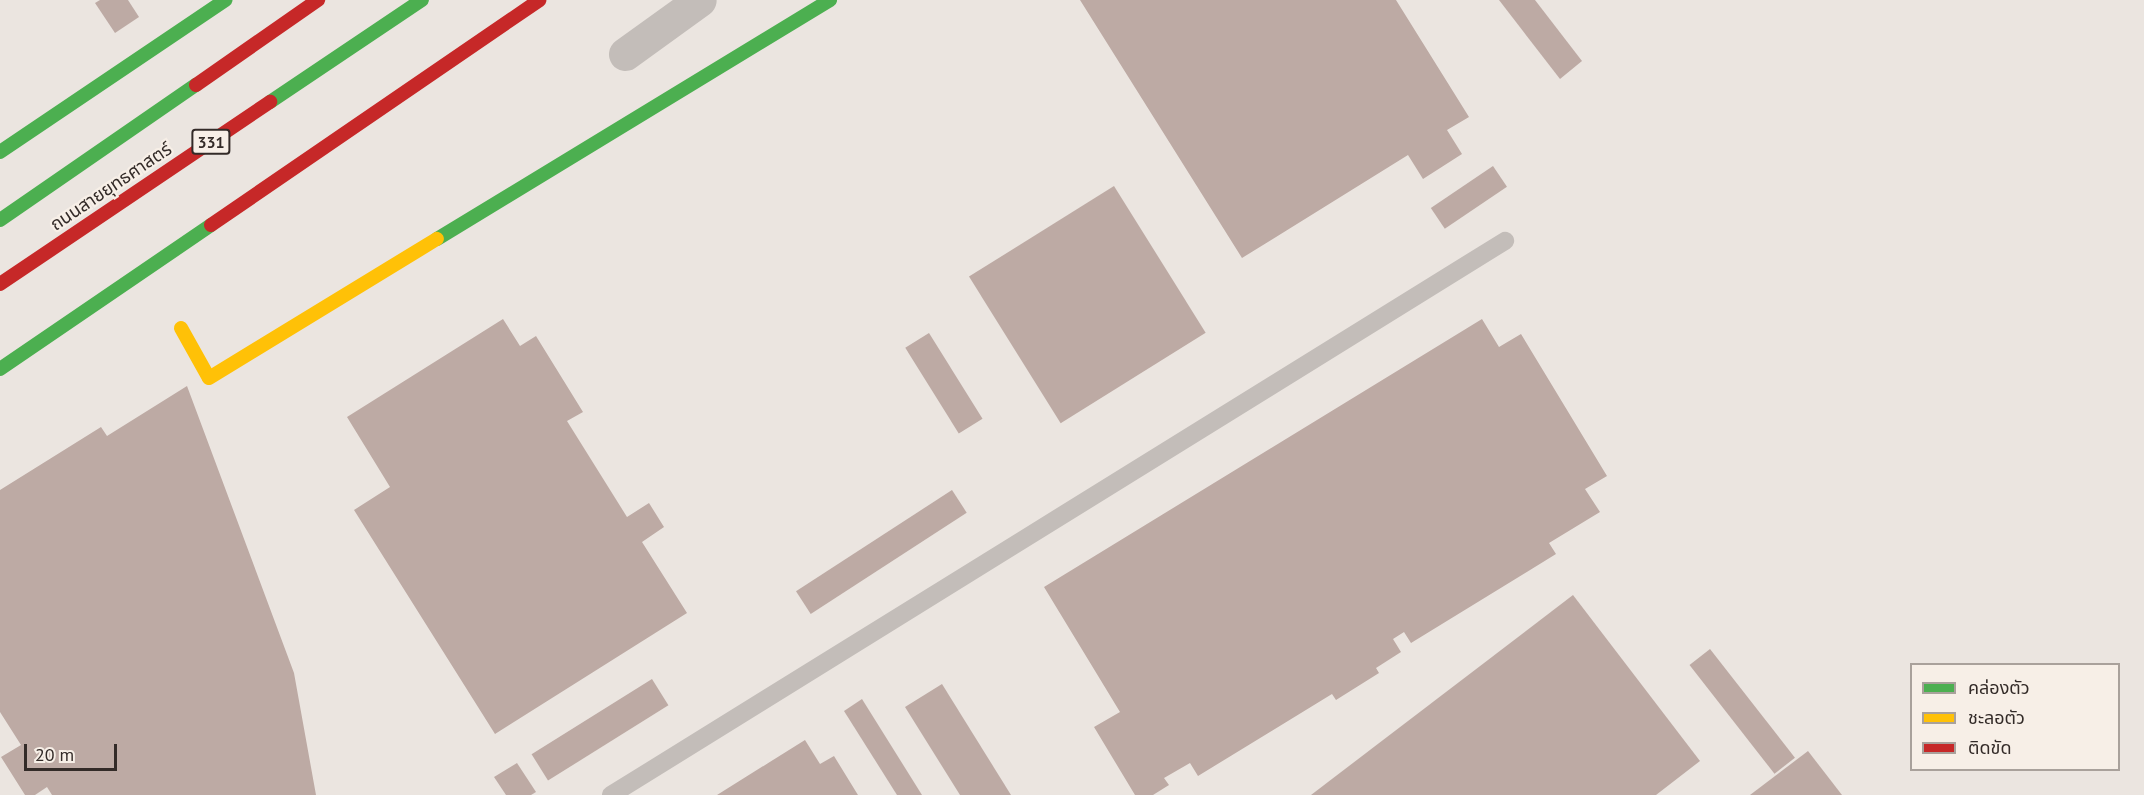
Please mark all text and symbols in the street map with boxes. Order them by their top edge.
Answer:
road number: 331 [190,129,232,155]
street label: ถนนสายยุทธศาสตร์ [46,138,176,236]
legend [1910,663,2120,771]
text: คล่องตัว [1968,676,2030,699]
text: ชะลอตัว [1968,706,2025,729]
scale bar [27,732,120,770]
text: ติดขัด [1968,736,2011,759]
text: 20 m [35,743,74,766]

